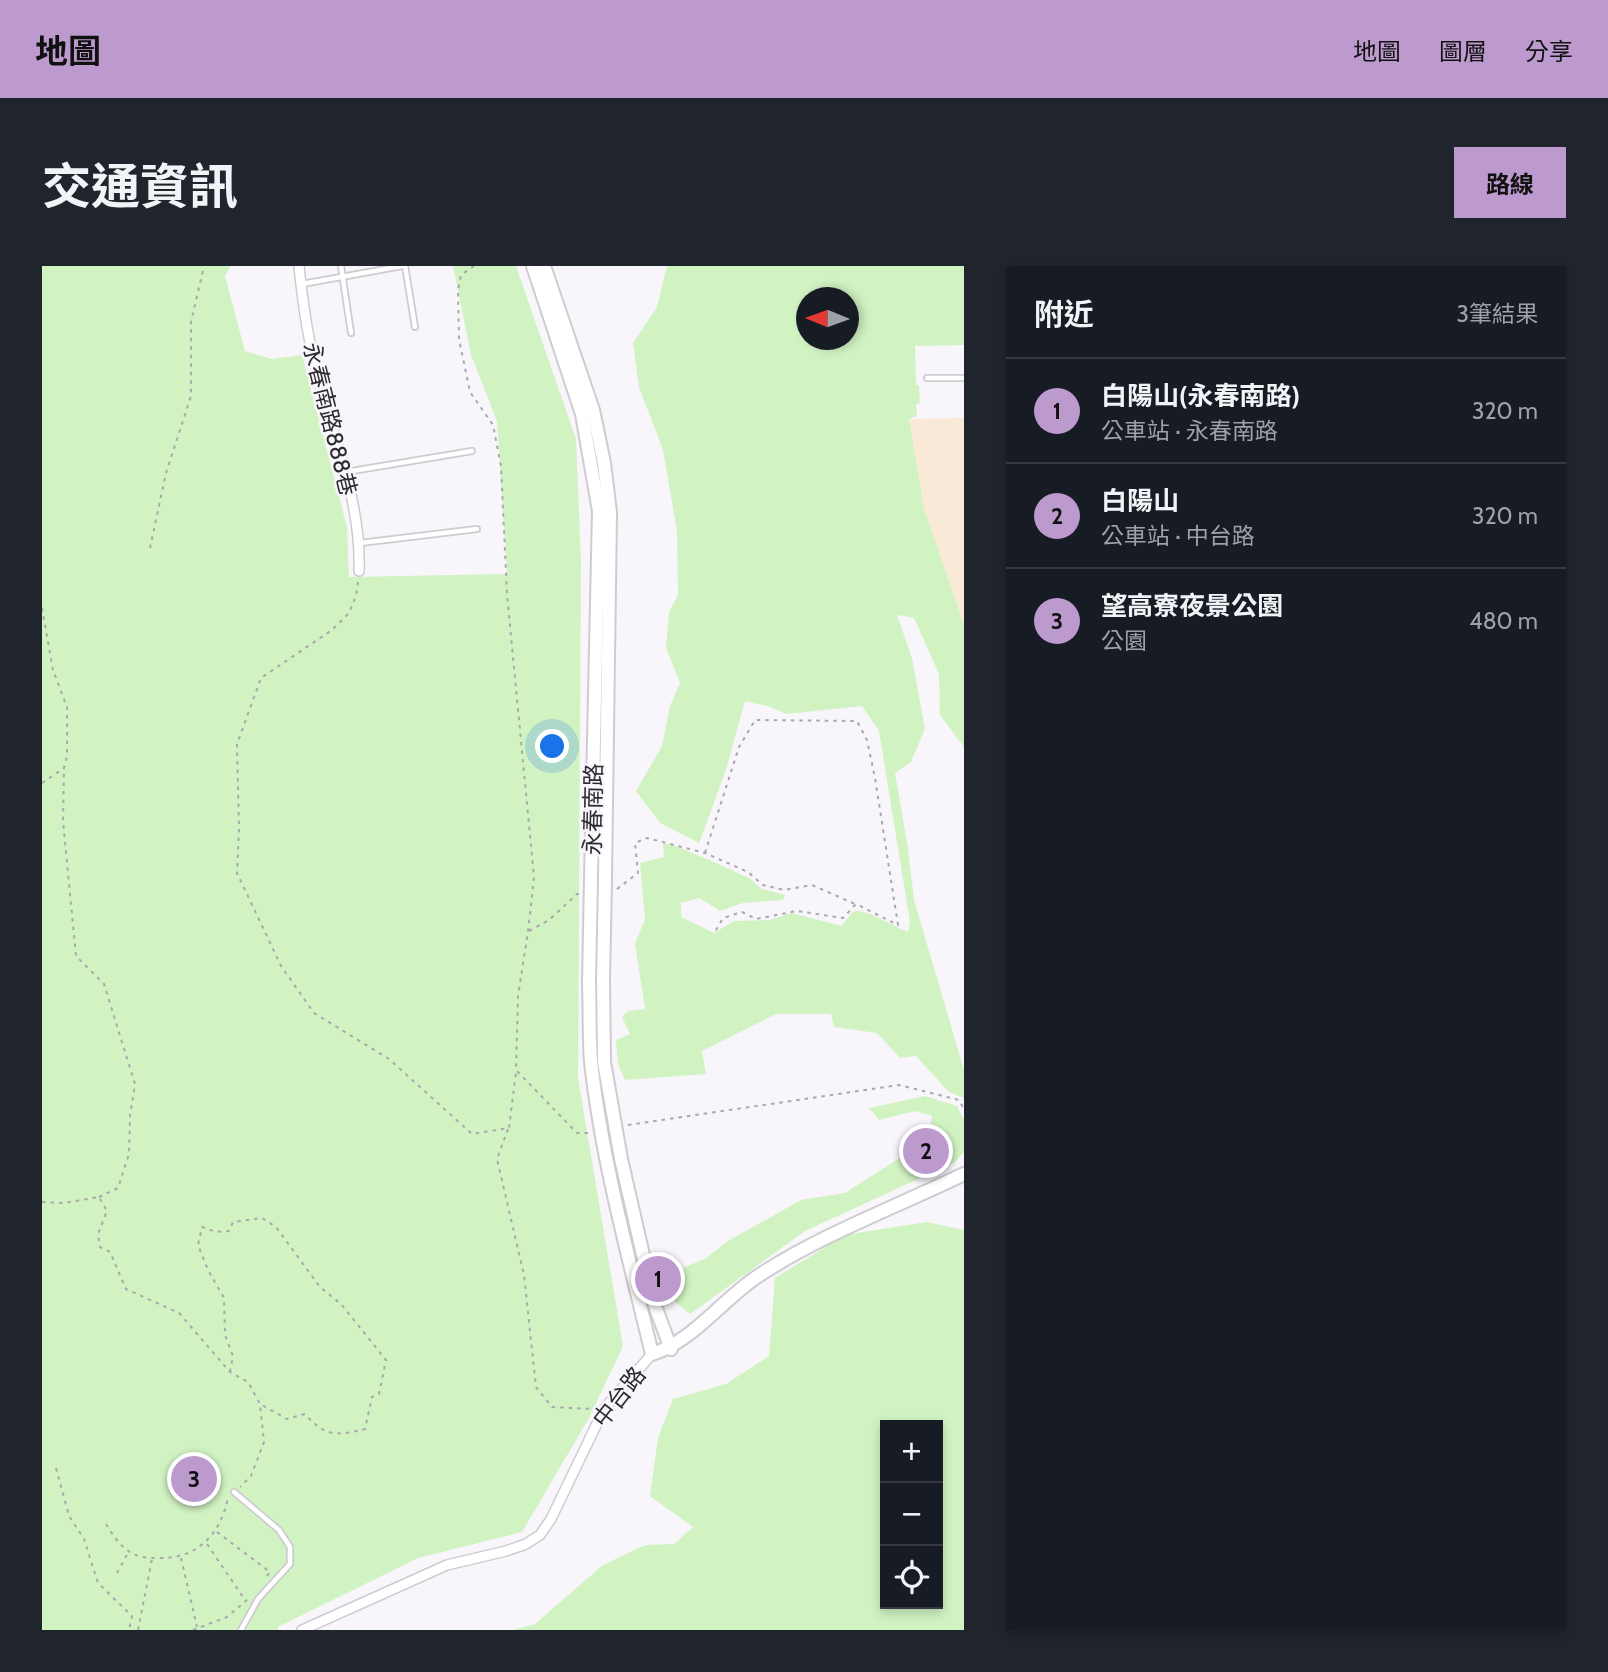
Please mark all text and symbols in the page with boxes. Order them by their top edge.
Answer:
text: 地圖 [35,31,101,71]
text: 地圖 [1353,37,1401,66]
text: 圖層 [1439,37,1487,66]
text: 分享 [1525,37,1573,66]
button: 路線 [1454,147,1566,218]
text: 交通資訊 [42,157,238,216]
north arrow [796,287,859,350]
text: 附近 [1034,296,1094,333]
text: 3筆結果 [1457,300,1538,328]
street label: 永春南路888巷 [297,340,363,498]
text: 白陽山(永春南路) [1101,380,1300,412]
text: 1 [1053,397,1061,425]
text: 320 m [1472,397,1538,425]
text: 公車站 · 永春南路 [1101,417,1278,445]
text: 白陽山 [1101,485,1179,517]
text: 2 [1051,502,1063,530]
text: 320 m [1472,502,1538,530]
text: 公車站 · 中台路 [1101,522,1255,550]
text: 望高寮夜景公園 [1101,590,1283,622]
text: 3 [1051,607,1063,635]
text: 480 m [1469,607,1538,635]
text: 公園 [1101,627,1147,655]
your location [535,729,569,763]
street label: 永春南路 [578,763,608,855]
pin: 2 [903,1125,949,1177]
pin: 1 [635,1253,681,1305]
street label: 中台路 [587,1361,651,1433]
map controls [880,1420,943,1609]
button: + [880,1420,943,1483]
pin: 3 [171,1453,217,1505]
button: − [880,1483,943,1546]
button: locate [880,1546,943,1609]

